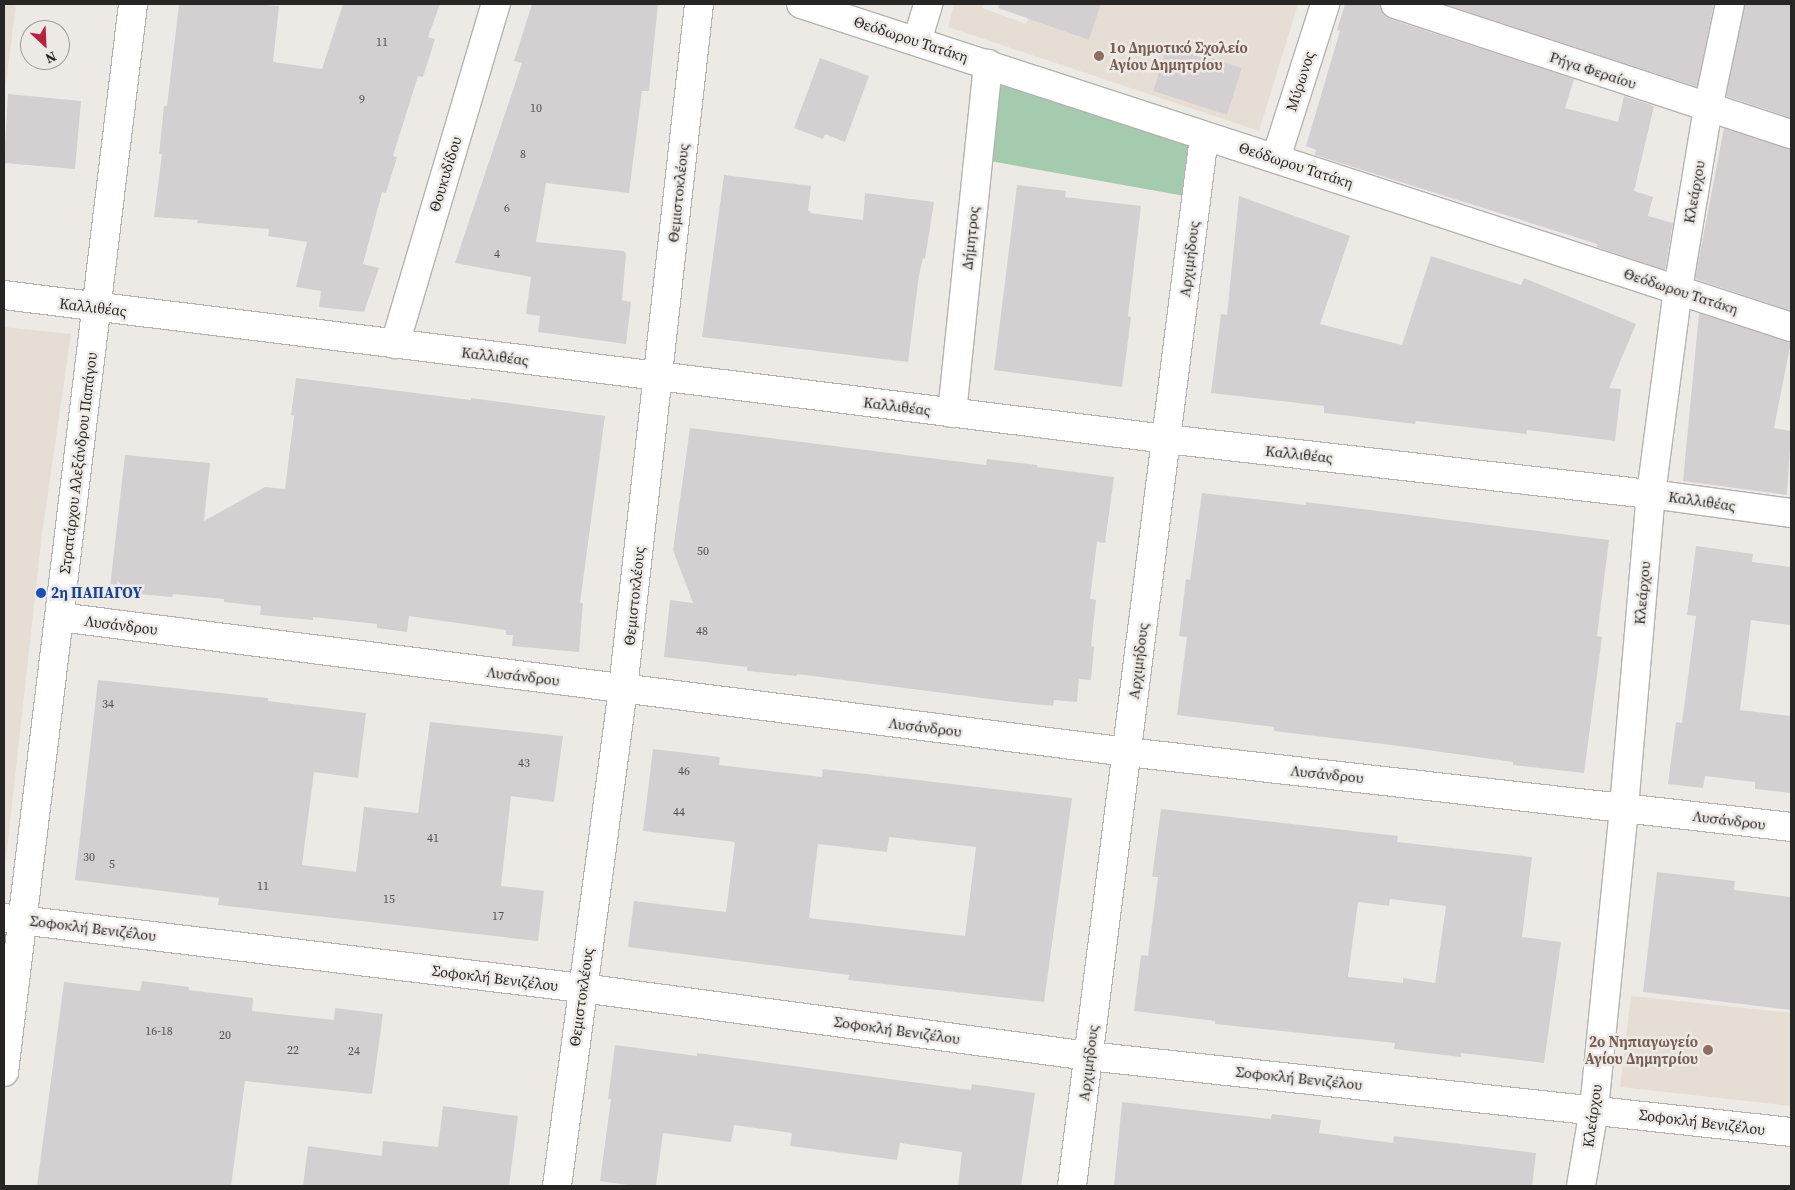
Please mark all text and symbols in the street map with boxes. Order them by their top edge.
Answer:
street label: Θεόδωρου Τατάκη [851,12,971,66]
north arrow [20,20,70,70]
house number: 11 [376,36,388,50]
place label: 1ο Δημοτικό Σχολείο Αγίου Δημητρίου [1109,38,1248,73]
text: N [42,46,60,69]
street label: Ρήγα Φεραίου [1547,48,1639,92]
street label: Μύρωνος [1282,49,1318,113]
marker: 1ο Δημοτικό Σχολείο Αγίου Δημητρίου [1093,50,1105,62]
house number: 9 [359,93,365,107]
house number: 10 [530,102,542,116]
street label: Θουκυδίδου [425,134,465,214]
street label: Θεόδωρου Τατάκη [1236,138,1356,192]
street label: Θεμιστοκλέους [664,143,692,243]
house number: 8 [520,148,526,162]
street label: Κλεάρχου [1680,159,1708,225]
house number: 6 [504,202,510,216]
street label: Δήμητρος [958,206,982,270]
street label: Αρχιμήδους [1175,220,1203,298]
house number: 4 [494,248,500,262]
street label: Θεόδωρου Τατάκη [1621,264,1741,318]
street label: Καλλιθέας [58,294,128,320]
street label: Καλλιθέας [460,343,530,369]
street label: Στρατάρχου Αλεξάνδρου Παπάγου [55,351,101,575]
street label: Καλλιθέας [862,393,932,419]
street label: Καλλιθέας [1264,442,1334,466]
street label: Καλλιθέας [1667,487,1737,515]
house number: 50 [697,545,709,559]
street label: Θεμιστοκλέους [620,546,648,646]
street label: Κλεάρχου [1630,561,1654,625]
place label: 2η ΠΑΠΑΓΟΥ [51,584,142,602]
marker: 2η ΠΑΠΑΓΟΥ [35,587,47,599]
street label: Λυσάνδρου [83,612,159,638]
street label: Αρχιμήδους [1124,622,1152,700]
house number: 48 [696,625,708,639]
street label: Λυσάνδρου [485,663,561,689]
house number: 34 [102,698,114,712]
street label: Λυσάνδρου [887,714,963,740]
house number: 43 [518,757,530,771]
street label: Λυσάνδρου [1290,761,1364,787]
house number: 46 [678,765,690,779]
house number: 44 [673,806,685,820]
street label: Λυσάνδρου [1691,807,1767,833]
house number: 41 [427,832,439,846]
house number: 30 [83,851,95,865]
house number: 5 [109,858,115,872]
house number: 11 [257,880,269,894]
house number: 15 [383,893,395,907]
house number: 17 [492,910,504,924]
street label: Σοφοκλή Βενιζέλου [29,911,157,945]
street label: Θεμιστοκλέους [565,947,597,1047]
street label: Σοφοκλή Βενιζέλου [431,961,559,995]
street label: Σοφοκλή Βενιζέλου [833,1012,961,1048]
street label: Αρχιμήδους [1074,1024,1102,1102]
house number: 16-18 [145,1025,173,1039]
house number: 20 [219,1029,231,1043]
place label: 2ο Νηπιαγωγείο Αγίου Δημητρίου [1585,1032,1698,1067]
house number: 22 [287,1044,299,1058]
marker: 2ο Νηπιαγωγείο Αγίου Δημητρίου [1702,1044,1714,1056]
house number: 24 [348,1045,360,1059]
street label: Σοφοκλή Βενιζέλου [1235,1062,1363,1094]
street label: Κλεάρχου [1579,1083,1605,1149]
street label: Σοφοκλή Βενιζέλου [1638,1105,1766,1139]

